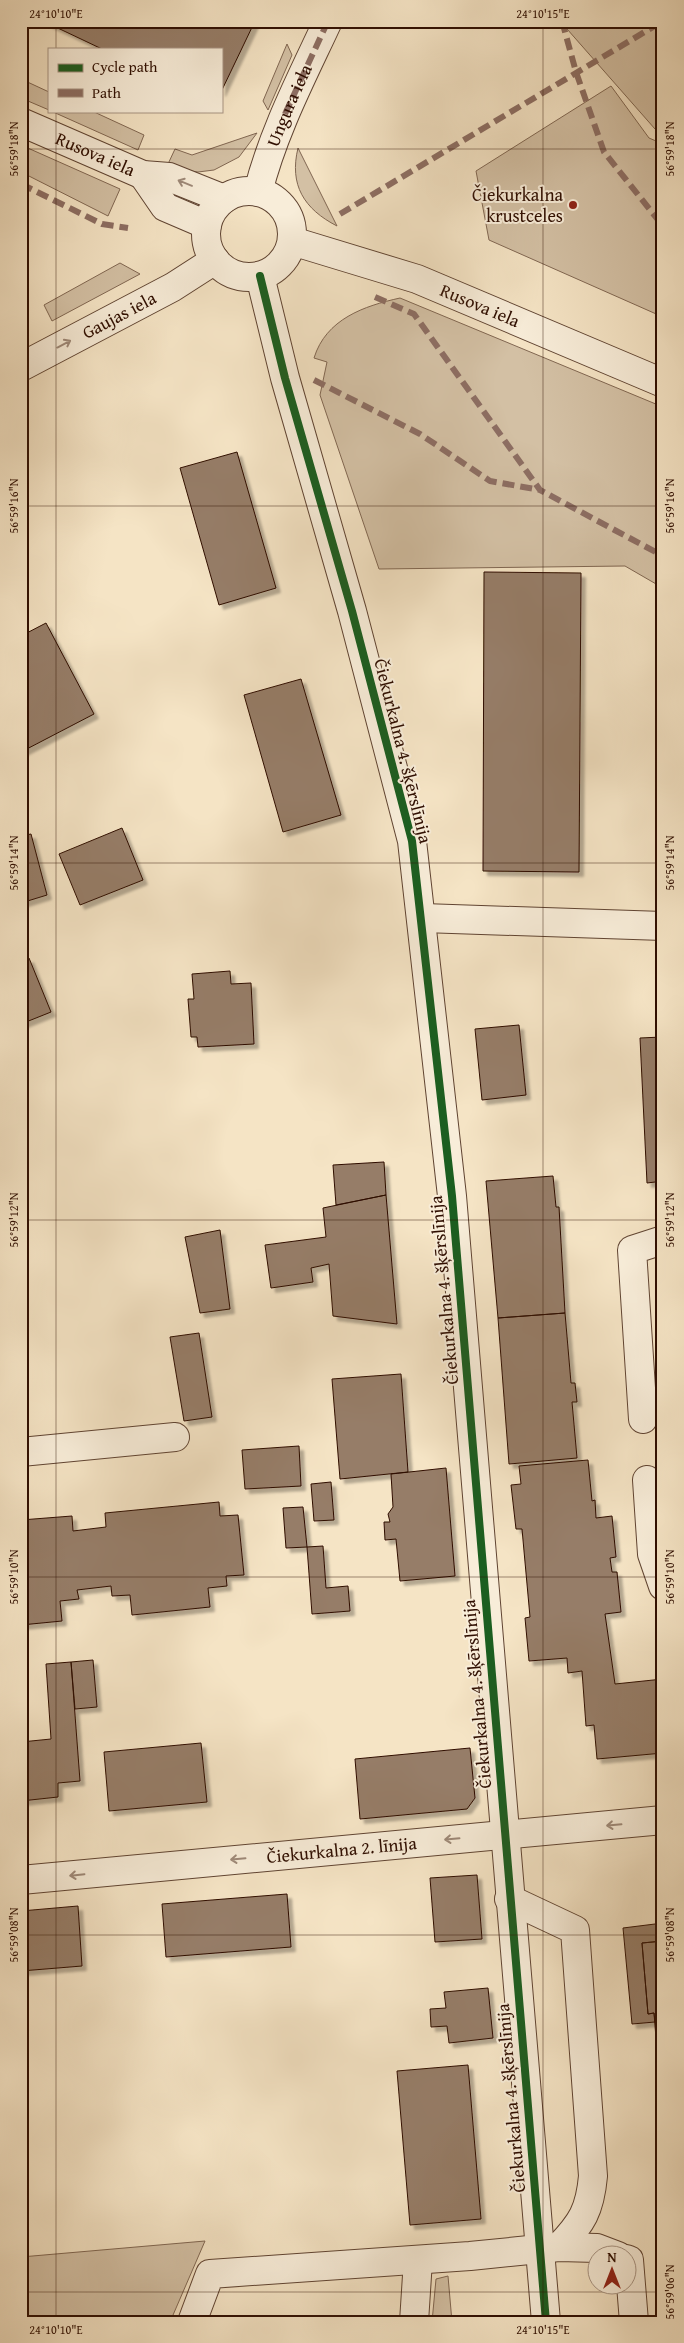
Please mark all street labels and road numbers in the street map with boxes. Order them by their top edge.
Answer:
street label: Ungura iela [259,59,319,151]
street label: Rusova iela [51,125,140,183]
street label: Rusova iela [436,276,525,334]
street label: Gaujas iela [77,284,161,346]
street label: Čiekurkalna 4. šķērslīnija [367,656,440,847]
street label: Čiekurkalna 4. šķērslīnija [422,1194,465,1386]
street label: Čiekurkalna 4. šķērslīnija [455,1598,498,1790]
street label: Čiekurkalna 2. līnija [265,1829,418,1870]
street label: Čiekurkalna 4. šķērslīnija [489,2002,532,2194]

